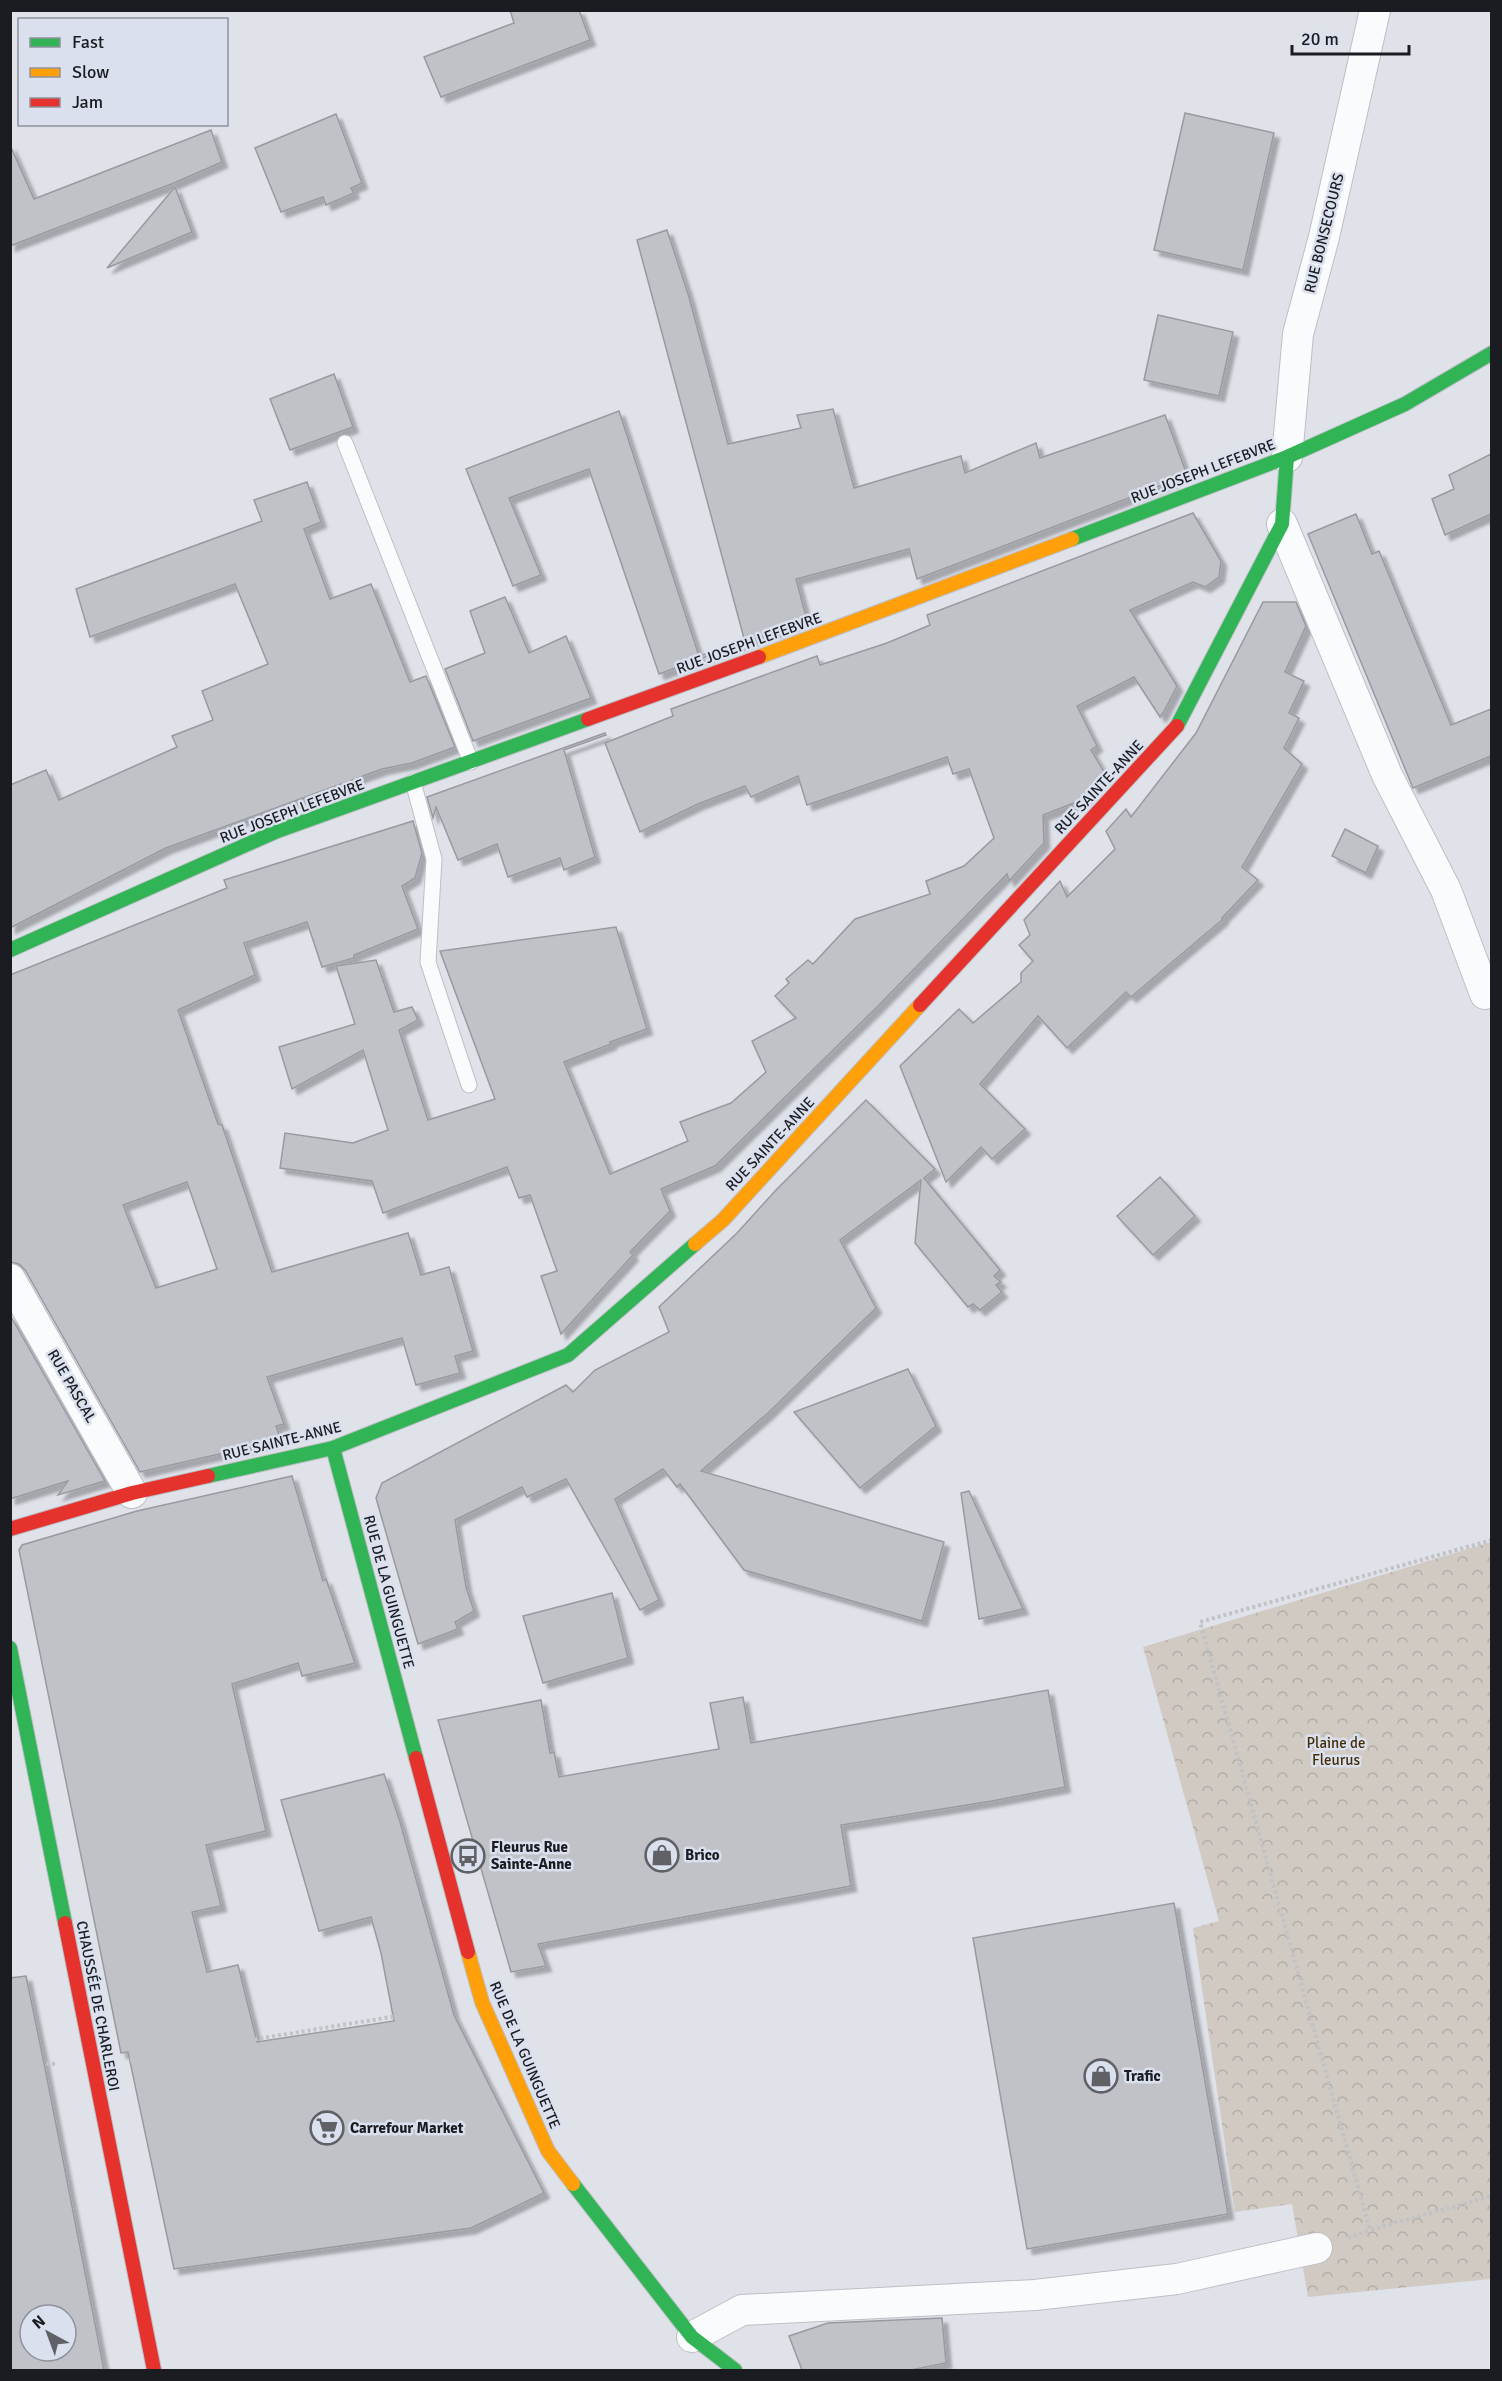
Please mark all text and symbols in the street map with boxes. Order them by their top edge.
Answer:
legend [18,18,228,126]
scale bar [1292,18,1409,56]
text: 20 m [1301,28,1339,50]
text: Fast [72,31,104,53]
text: Slow [72,61,109,83]
text: Jam [72,91,103,113]
street label: RUE BONSECOURS [1300,171,1348,295]
street label: RUE JOSEPH LEFEBVRE [1128,435,1278,507]
street label: RUE JOSEPH LEFEBVRE [674,608,824,678]
street label: RUE SAINTE-ANNE [1051,736,1147,838]
street label: RUE JOSEPH LEFEBVRE [217,775,367,847]
street label: RUE SAINTE-ANNE [722,1093,818,1195]
street label: RUE PASCAL [44,1346,100,1426]
street label: RUE SAINTE-ANNE [221,1418,343,1464]
street label: RUE DE LA GUINGUETTE [360,1513,418,1671]
park label: Plaine de Fleurus [1306,1734,1366,1769]
shop icon: Brico [644,1837,680,1873]
bus stop icon: Fleurus Rue Sainte-Anne [450,1838,486,1874]
place label: Fleurus Rue Sainte-Anne [491,1838,572,1873]
place label: Brico [685,1846,720,1864]
street label: CHAUSSÉE DE CHARLEROI [73,1919,124,2093]
street label: RUE DE LA GUINGUETTE [486,1979,564,2131]
shop icon: Trafic [1083,2058,1119,2094]
place label: Trafic [1124,2067,1161,2085]
supermarket icon: Carrefour Market [309,2110,345,2146]
place label: Carrefour Market [350,2119,464,2137]
north arrow [18,2303,78,2363]
text: N [28,2311,50,2334]

